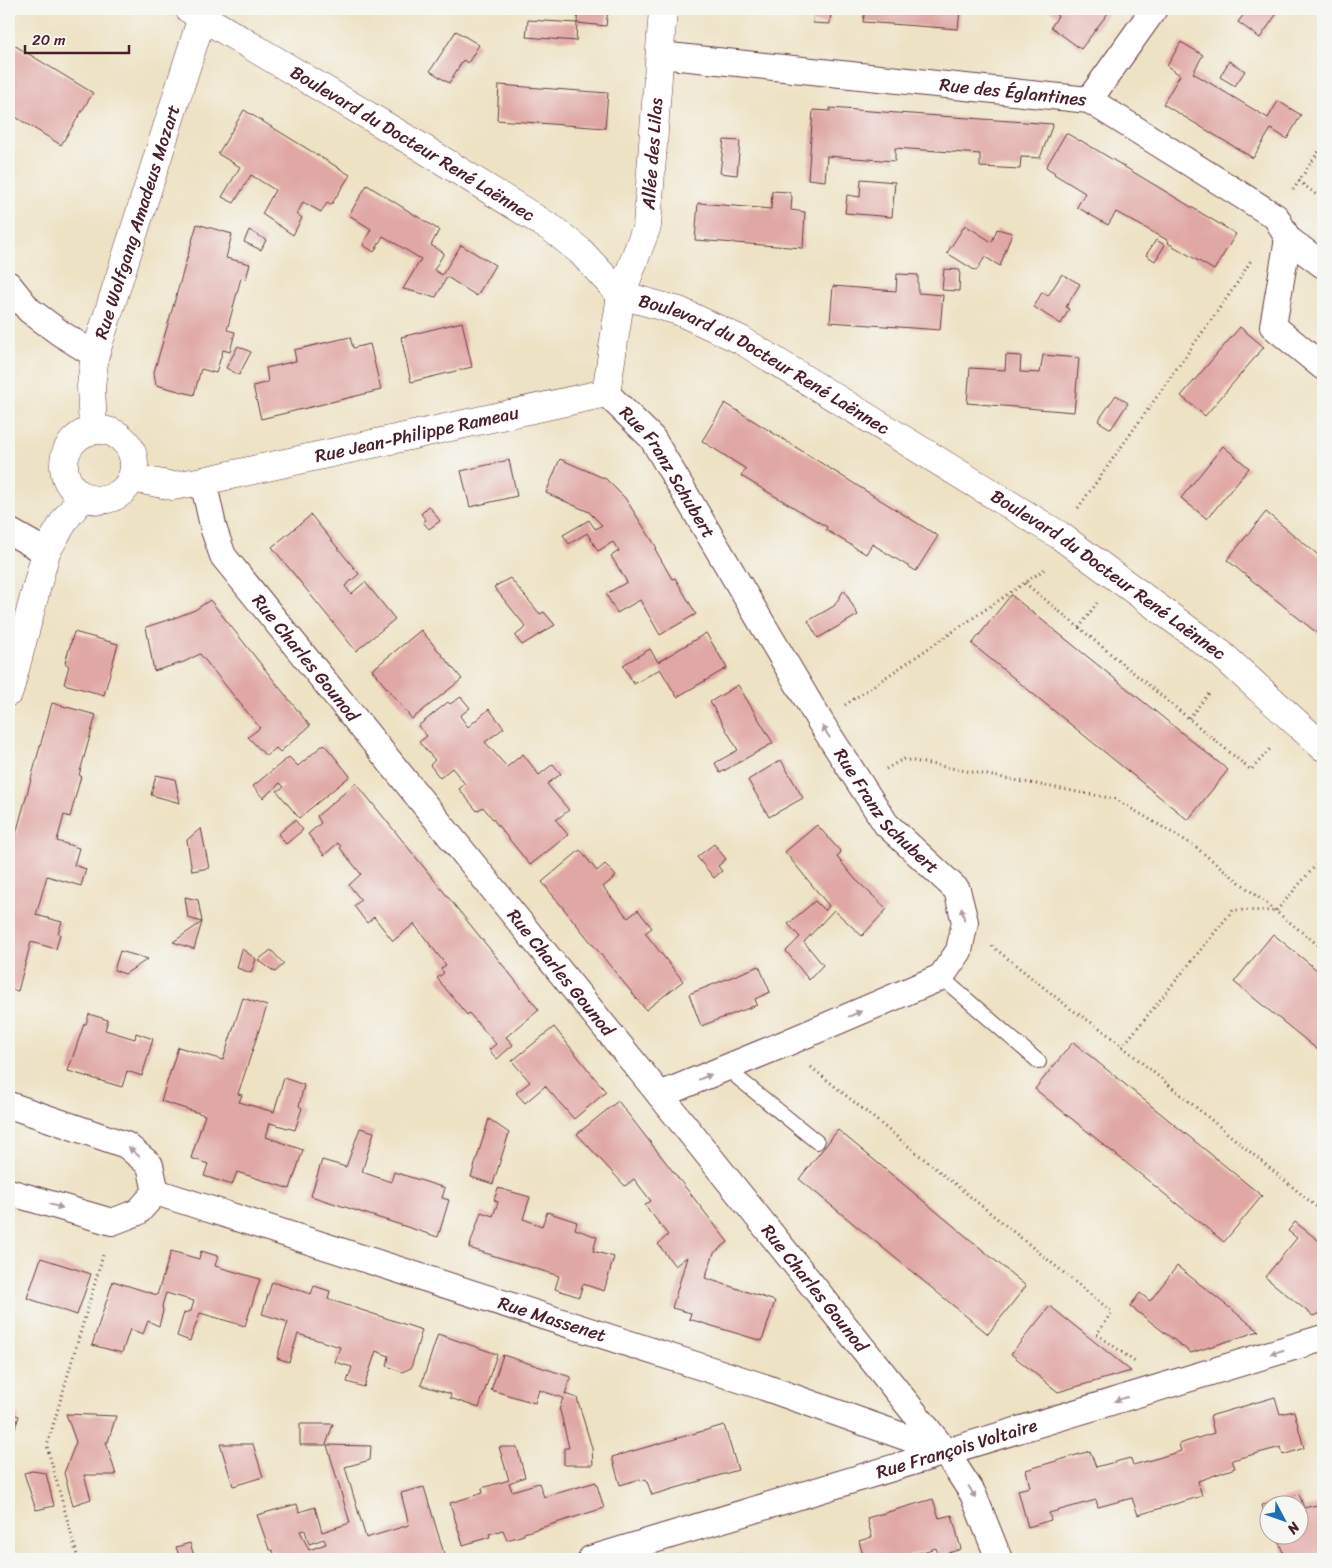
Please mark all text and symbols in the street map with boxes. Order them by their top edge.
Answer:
scale bar [25,22,129,54]
text: 20 m [32,27,66,53]
street label: Boulevard du Docteur René Laënnec [284,57,542,231]
street label: Rue des Églantines [938,68,1089,116]
street label: Allée des Lilas [632,96,672,212]
street label: Rue Wolfgang Amadeus Mozart [85,100,189,343]
street label: Boulevard du Docteur René Laënnec [635,285,896,444]
street label: Rue Jean-Philippe Rameau [312,396,522,472]
street label: Rue Franz Schubert [611,398,724,545]
street label: Boulevard du Docteur René Laënnec [984,481,1233,669]
street label: Rue Charles Gounod [244,587,369,730]
one-way arrow [821,725,831,738]
street label: Rue Franz Schubert [825,742,947,882]
street label: Rue Charles Gounod [499,901,624,1045]
one-way arrow [959,907,967,922]
one-way arrow [848,1009,862,1017]
one-way arrow [698,1072,712,1080]
one-way arrow [128,1146,141,1157]
one-way arrow [48,1202,63,1210]
street label: Rue Charles Gounod [753,1217,877,1361]
street label: Rue Massenet [494,1287,610,1351]
one-way arrow [1269,1349,1284,1356]
one-way arrow [1113,1395,1128,1403]
street label: Rue François Voltaire [872,1409,1042,1488]
one-way arrow [967,1486,976,1499]
north arrow [1260,1496,1310,1546]
text: N [1281,1516,1307,1540]

